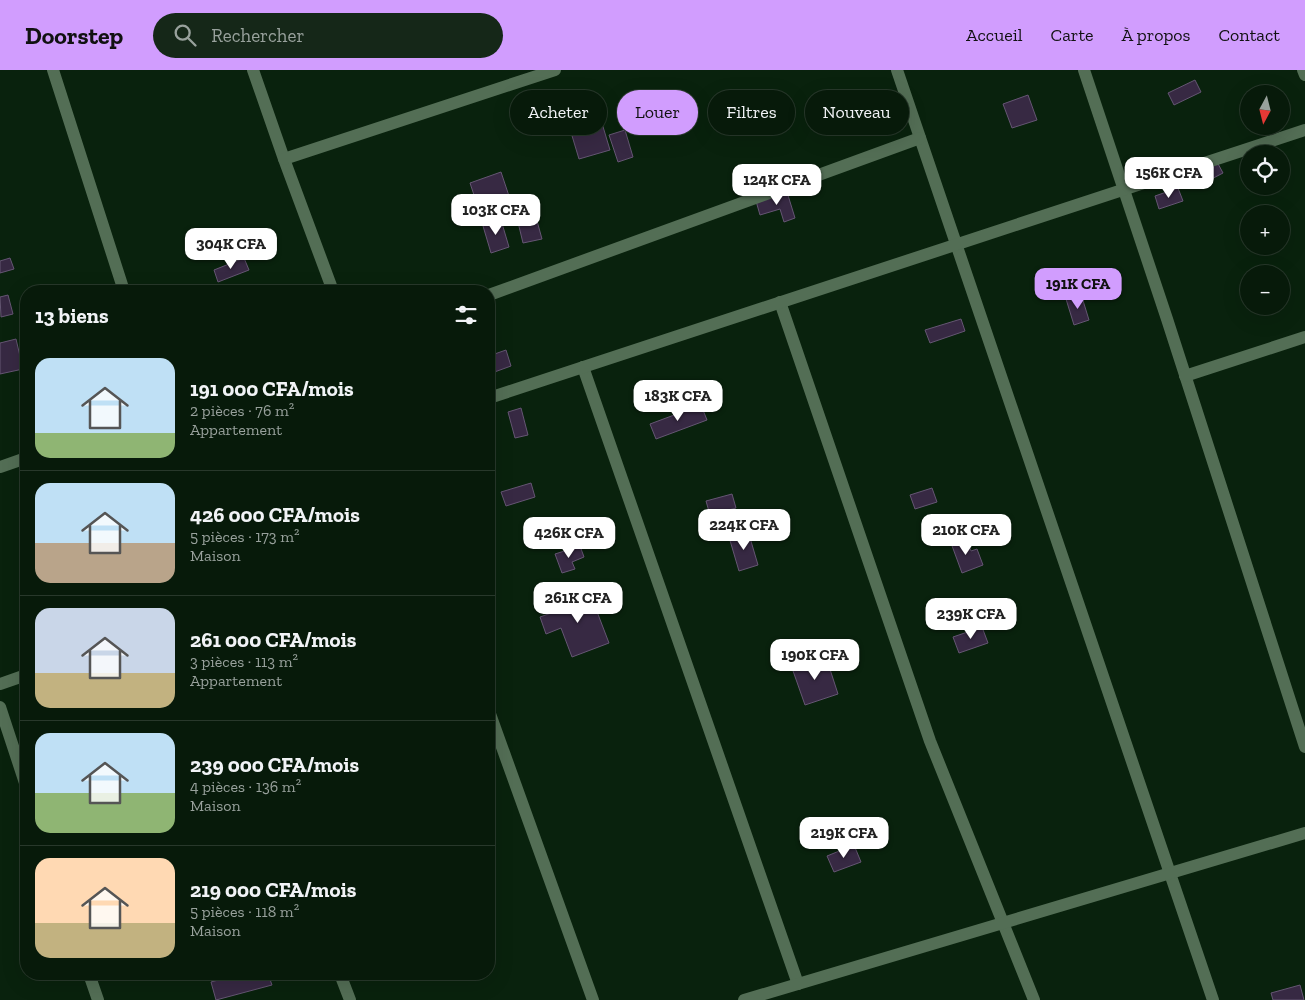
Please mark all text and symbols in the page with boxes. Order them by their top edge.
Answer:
search box [153,13,503,58]
text: Doorstep [25,21,123,50]
icon: search [171,21,199,49]
text: Rechercher [211,24,304,47]
text: Accueil [966,24,1023,46]
text: Carte [1051,24,1094,46]
text: À propos [1122,24,1190,46]
text: Contact [1218,24,1280,46]
north arrow [1240,85,1290,135]
map controls [1240,85,1290,315]
chip: Acheter [510,90,607,135]
chip: Louer [617,90,698,135]
chip: Filtres [708,90,795,135]
chip: Nouveau [805,90,909,135]
button: locate [1240,145,1290,195]
pin: 156K CFA [1117,156,1221,199]
text: 156K CFA [1136,163,1202,182]
pin: 124K CFA [725,164,829,206]
text: 124K CFA [743,170,811,189]
pin: 103K CFA [444,194,548,236]
text: 103K CFA [462,200,530,219]
button: + [1240,205,1290,255]
pin: 304K CFA [179,228,283,270]
text: 304K CFA [196,234,266,253]
button: − [1240,265,1290,315]
pin: 191K CFA [1026,268,1130,310]
text: 191K CFA [1046,274,1110,293]
icon: filters [452,301,480,329]
text: 13 biens [35,303,109,328]
text: 191 000 CFA/mois [190,376,354,401]
icon: home [75,378,135,438]
pin: 183K CFA [626,380,730,422]
text: 183K CFA [645,386,711,405]
text: 2 pièces · 76 m² [190,401,294,420]
text: Appartement [190,420,282,439]
text: 426 000 CFA/mois [190,502,360,527]
icon: home [75,503,135,563]
pin: 224K CFA [692,508,796,551]
pin: 210K CFA [914,514,1018,556]
text: 224K CFA [709,515,779,534]
pin: 426K CFA [517,516,621,559]
text: 210K CFA [932,520,1000,539]
text: 426K CFA [534,523,604,542]
text: 5 pièces · 173 m² [190,527,300,546]
text: Maison [190,546,241,565]
pin: 261K CFA [526,582,630,624]
text: 261K CFA [545,588,611,607]
pin: 239K CFA [919,598,1023,640]
text: 239K CFA [937,604,1005,623]
text: 261 000 CFA/mois [190,627,356,652]
icon: home [75,628,135,688]
pin: 190K CFA [763,638,867,681]
text: 190K CFA [781,645,849,664]
text: 3 pièces · 113 m² [190,652,298,671]
text: Appartement [190,671,282,690]
text: 239 000 CFA/mois [190,752,359,777]
icon: home [75,753,135,813]
text: 4 pièces · 136 m² [190,777,301,796]
text: Maison [190,796,241,815]
pin: 219K CFA [792,816,896,859]
text: 219K CFA [811,823,877,842]
text: 219 000 CFA/mois [190,877,356,902]
icon: home [75,878,135,938]
text: 5 pièces · 118 m² [190,902,299,921]
text: Maison [190,921,241,940]

